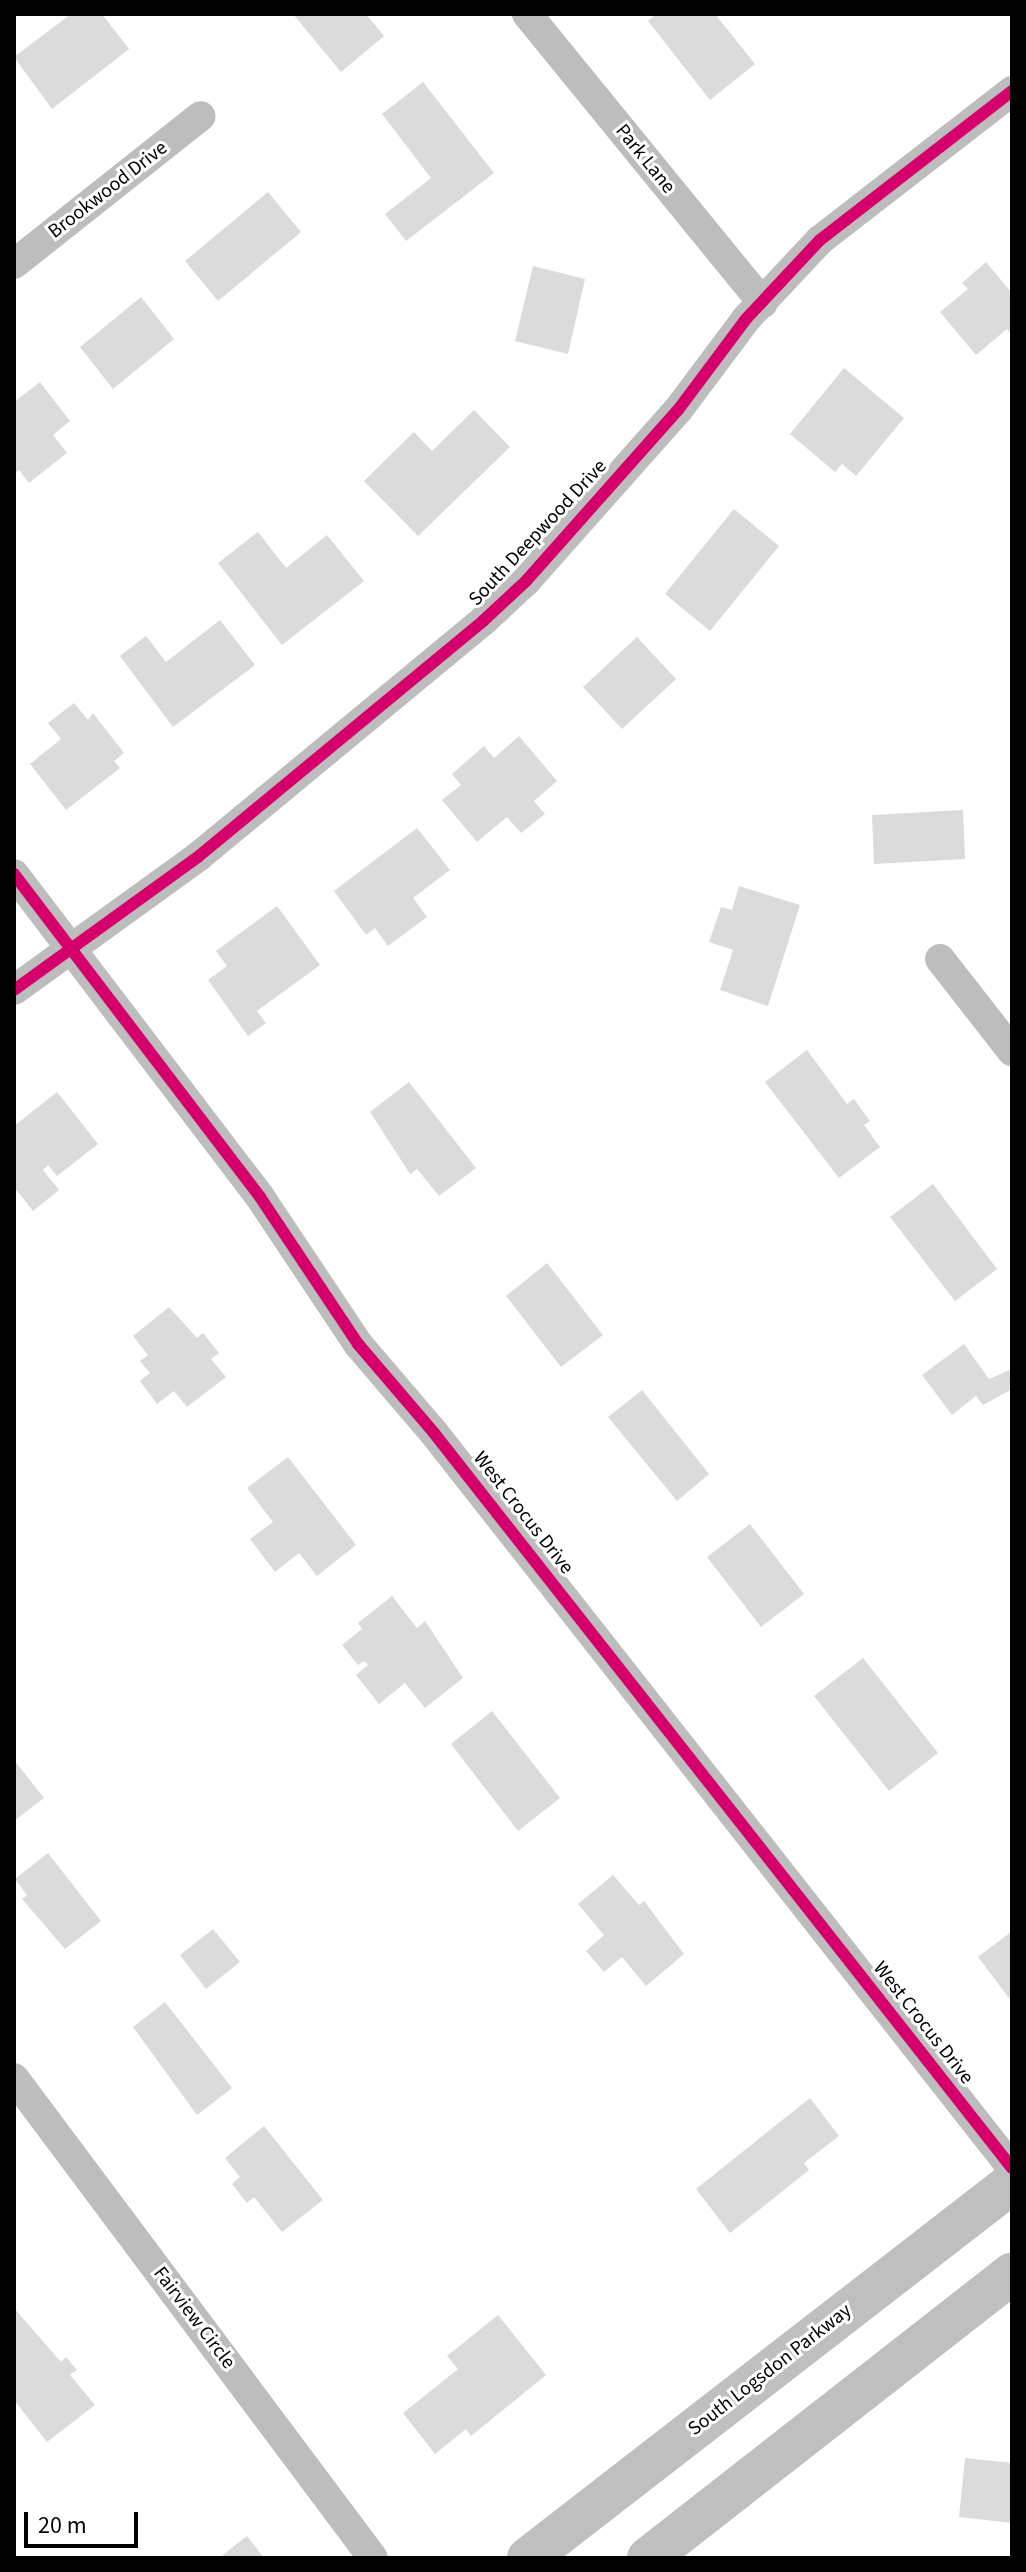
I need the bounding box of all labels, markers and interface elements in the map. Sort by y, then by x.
street label: Park Lane [610,120,680,198]
street label: Brookwood Drive [44,136,172,244]
street label: South Deepwood Drive [464,455,612,611]
street label: West Crocus Drive [468,1447,578,1579]
street label: West Crocus Drive [868,1957,978,2089]
street label: Fairview Circle [148,2262,240,2374]
street label: South Logsdon Parkway [684,2299,856,2441]
scale bar [28,2496,142,2546]
text: 20 m [38,2508,87,2543]

